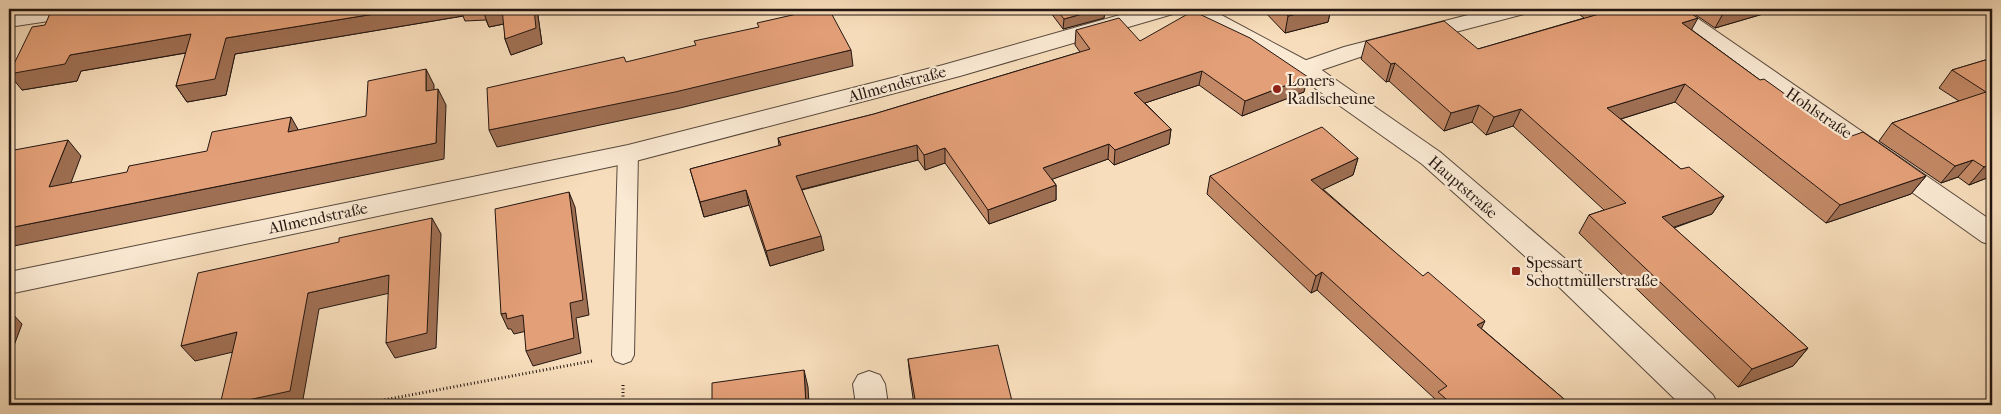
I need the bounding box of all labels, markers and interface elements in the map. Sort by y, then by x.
street label: Allmendstraße [845,62,948,106]
place label: Loners Radlscheune [1287,71,1375,108]
marker: Loners Radlscheune [1271,83,1283,95]
street label: Hohlstraße [1782,83,1856,143]
street label: Hauptstraße [1424,152,1502,222]
street label: Allmendstraße [266,198,369,238]
place label: Spessart Schottmüllerstraße [1526,253,1658,290]
marker: Spessart Schottmüllerstraße [1510,265,1522,277]

